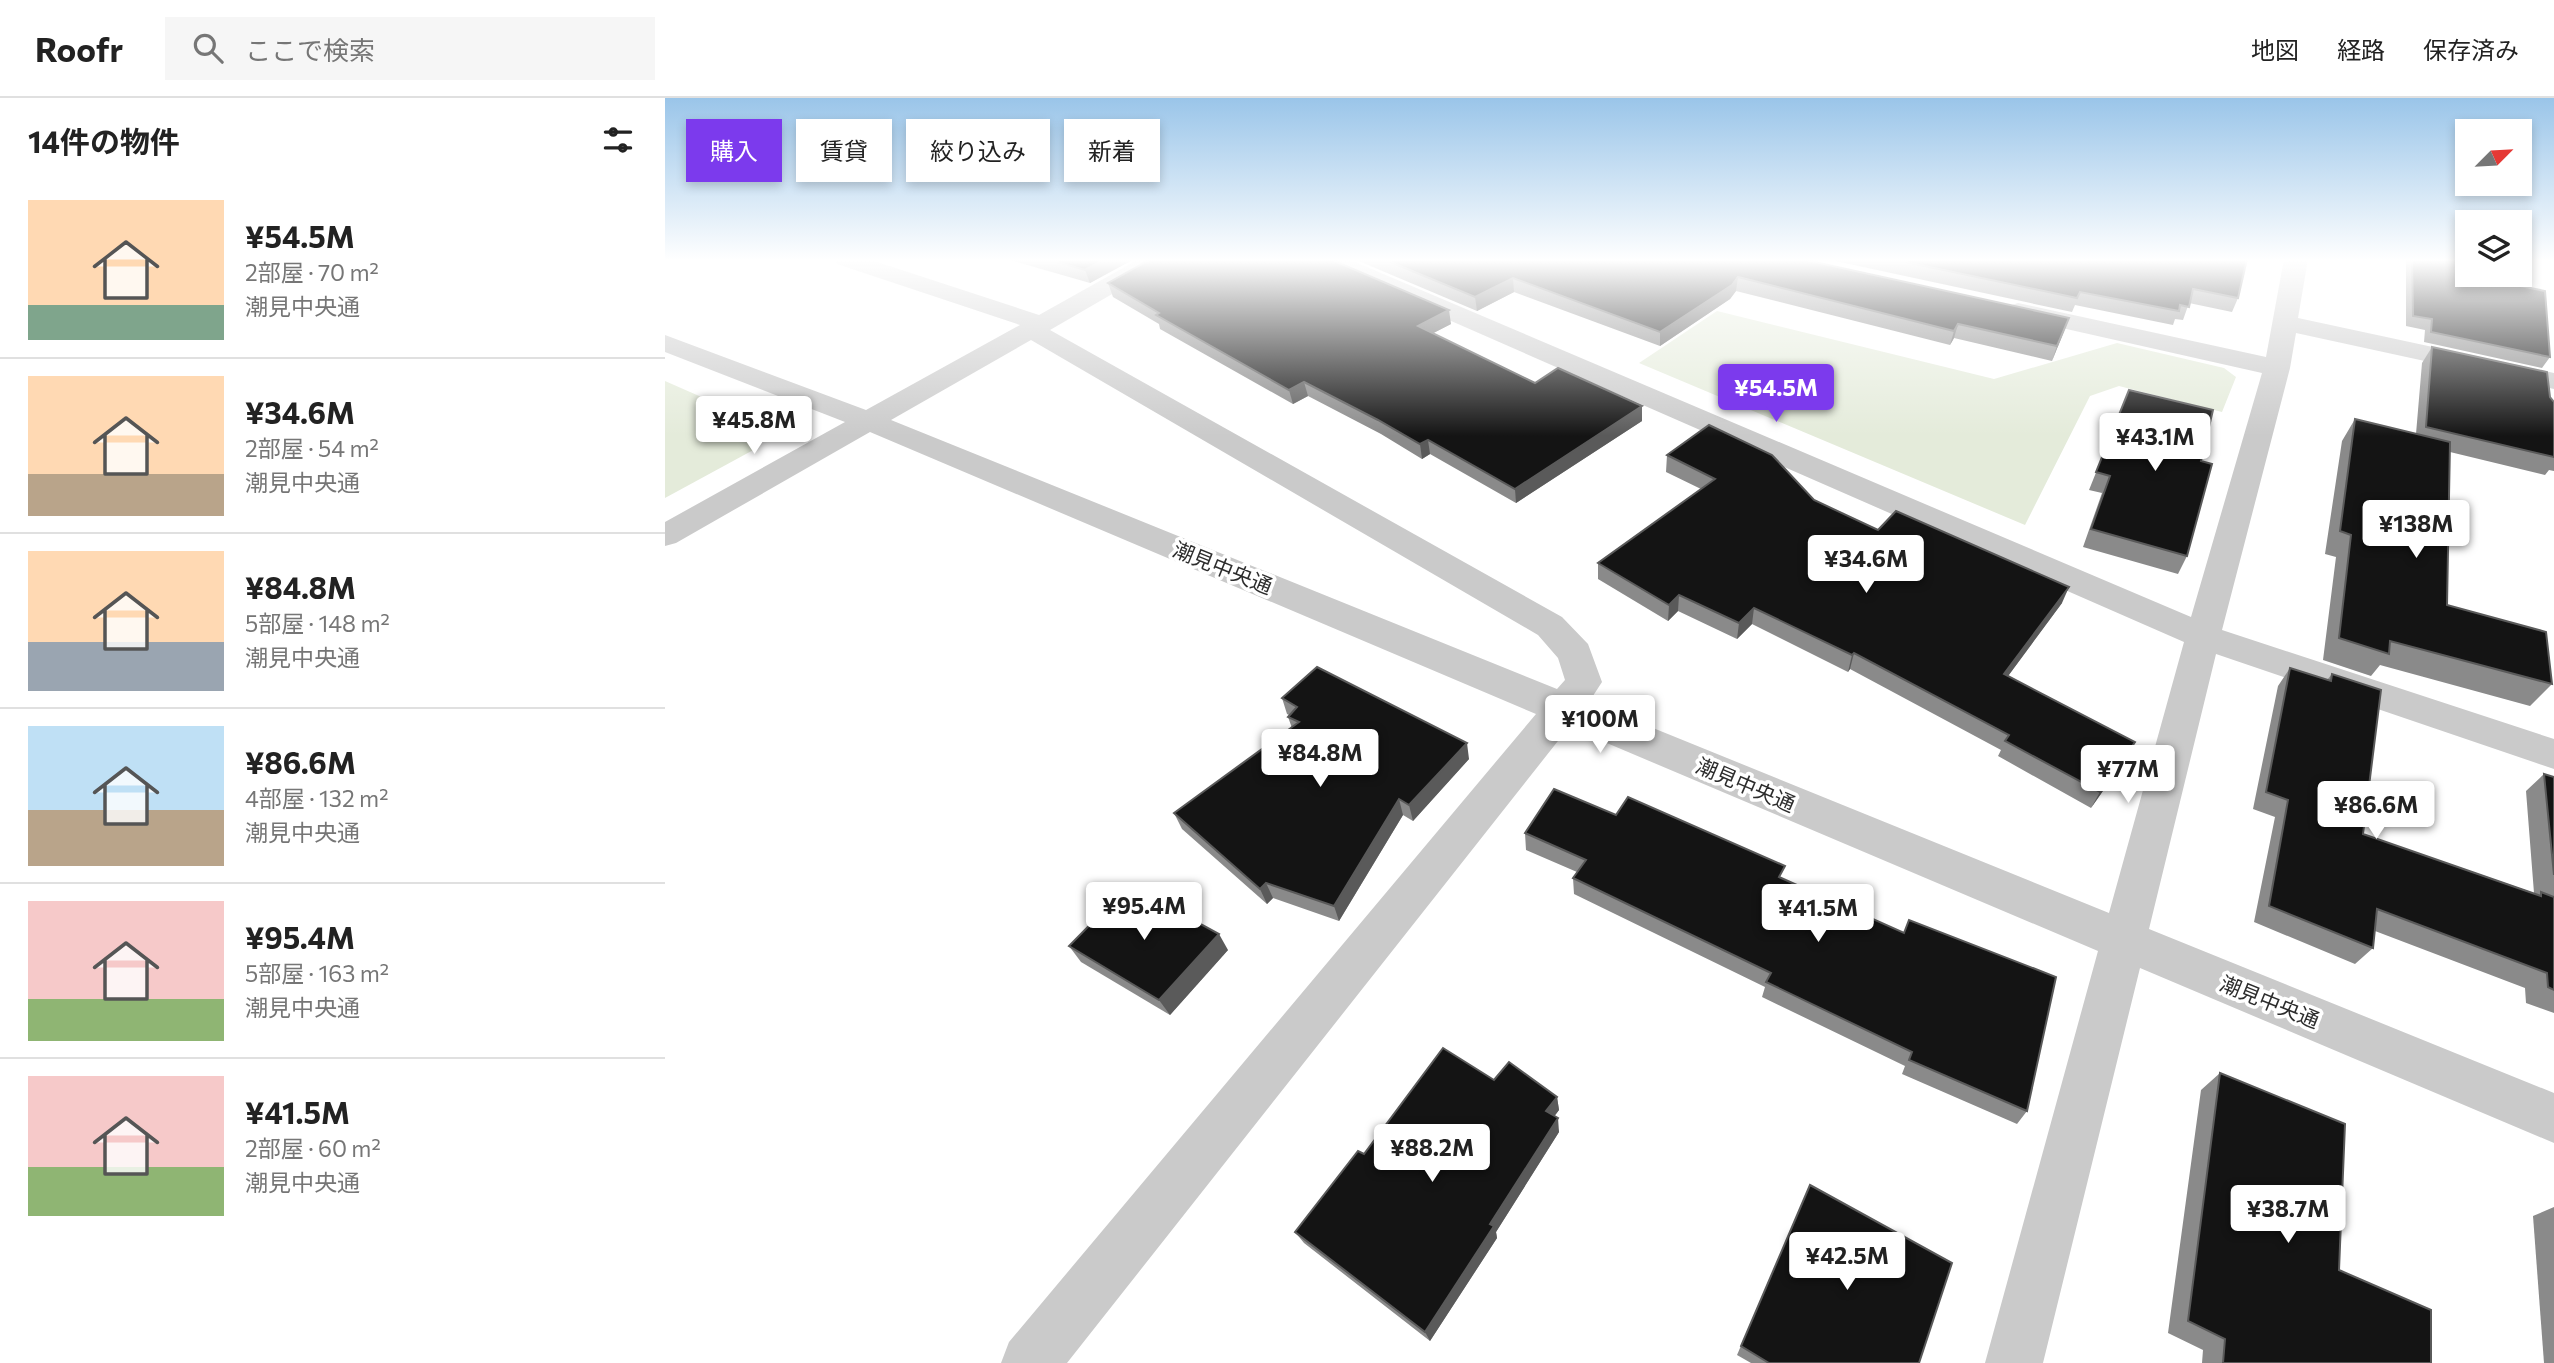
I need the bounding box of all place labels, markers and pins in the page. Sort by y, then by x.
pin: ¥54.5M [1719,364,1833,424]
pin: ¥45.8M [697,396,811,456]
pin: ¥43.1M [2098,414,2212,473]
pin: ¥138M [2367,500,2465,560]
pin: ¥34.6M [1809,536,1923,595]
pin: ¥100M [1551,696,1649,755]
pin: ¥84.8M [1263,730,1377,789]
pin: ¥77M [2087,746,2169,805]
pin: ¥86.6M [2319,782,2433,841]
pin: ¥95.4M [1087,882,1201,942]
pin: ¥41.5M [1761,884,1875,944]
pin: ¥88.2M [1375,1124,1489,1184]
pin: ¥38.7M [2231,1186,2345,1245]
pin: ¥42.5M [1790,1232,1904,1292]

